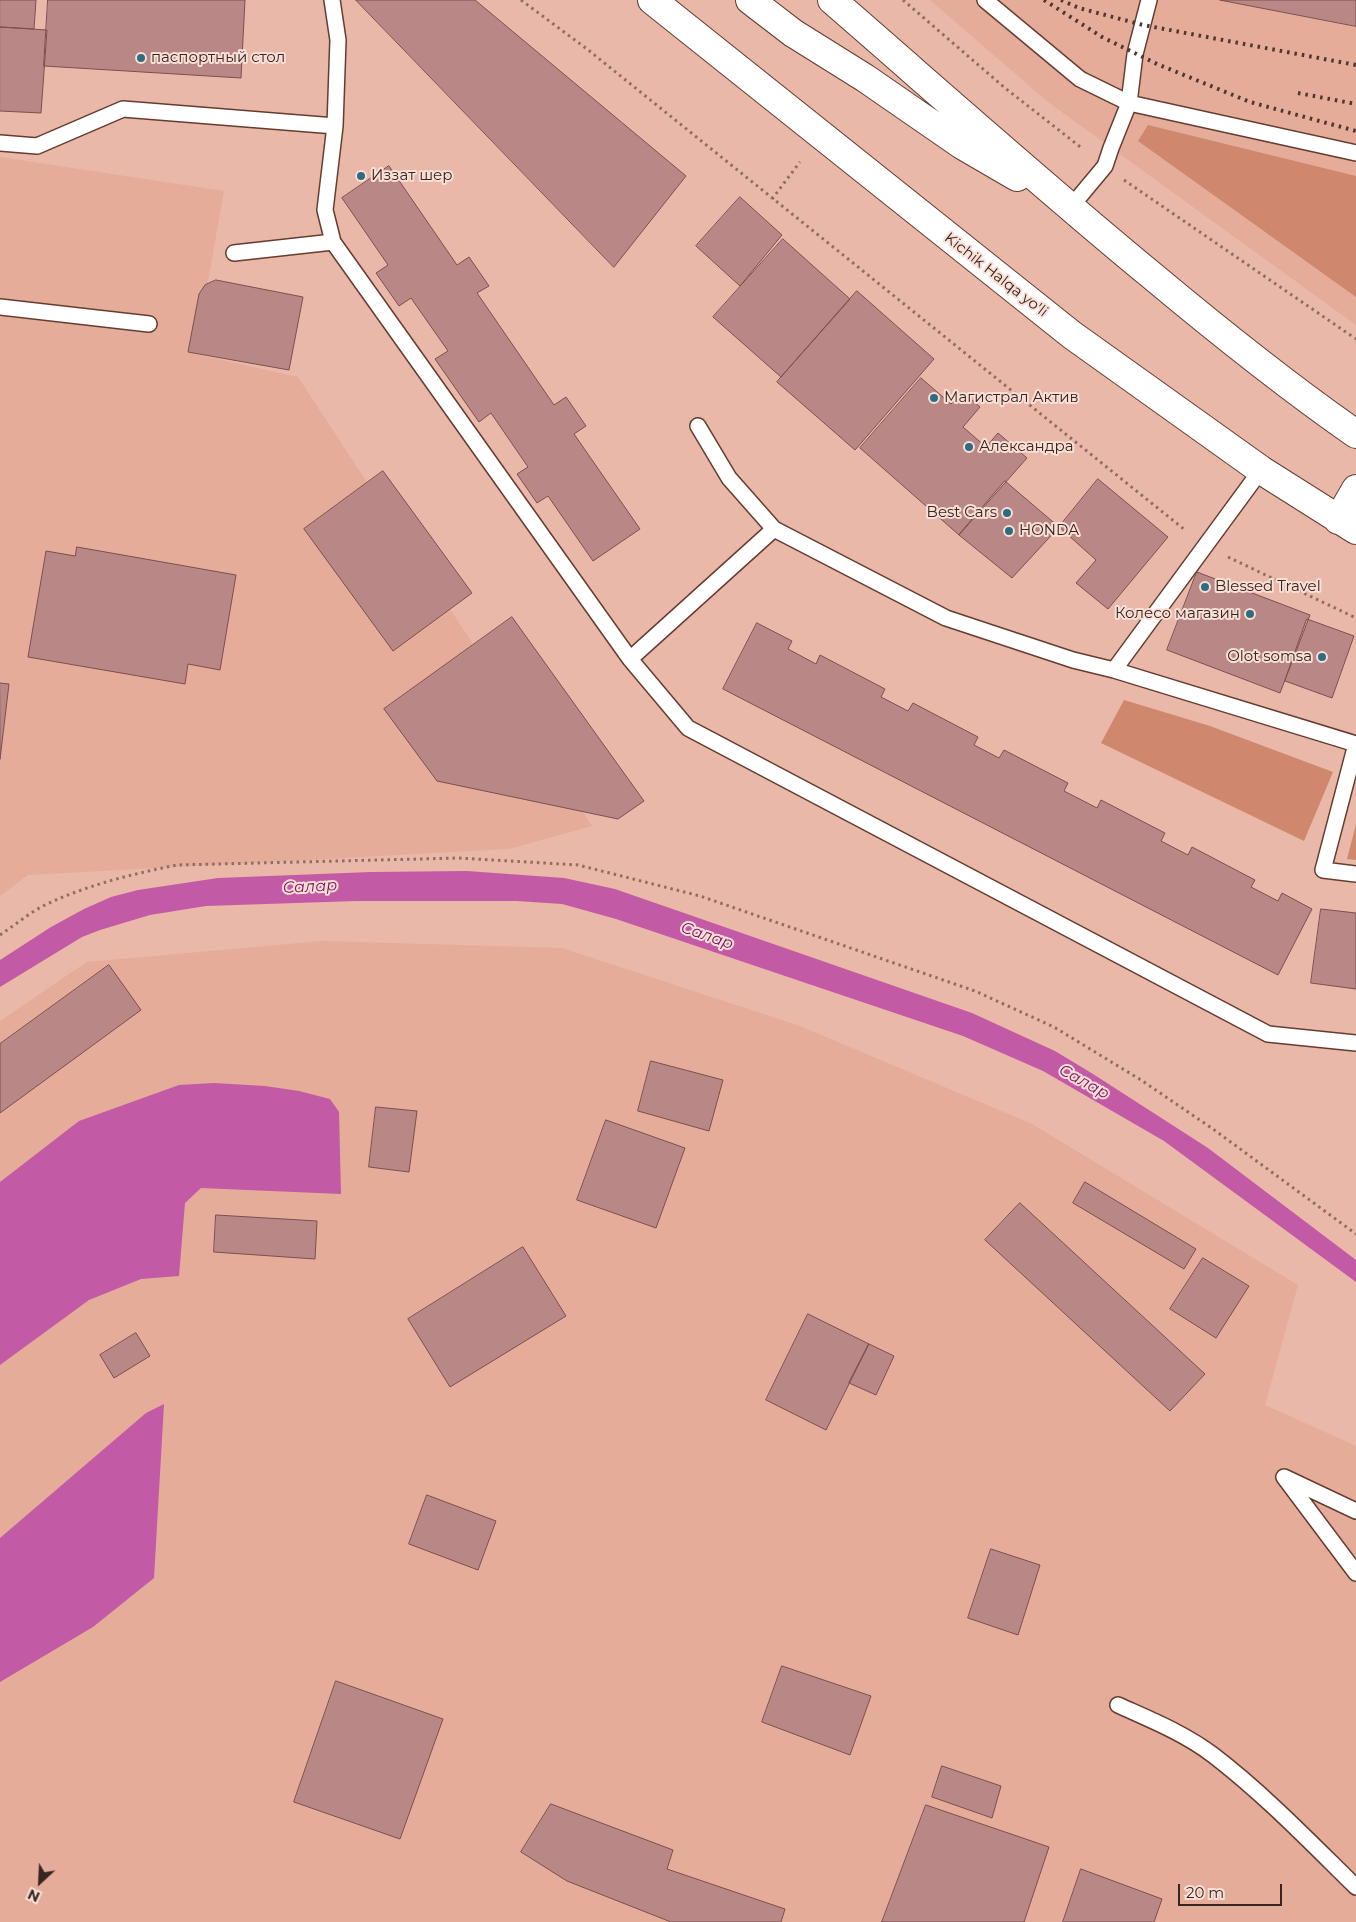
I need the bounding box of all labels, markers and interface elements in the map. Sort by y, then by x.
place label: паспортный стол [151,49,285,67]
marker: паспортный стол [135,52,147,64]
place label: Иззат шер [371,167,453,185]
marker: Иззат шер [355,170,367,182]
street label: Kichik Halqa yo'li [941,229,1051,321]
place label: Магистрал Актив [944,389,1079,407]
marker: Магистрал Актив [928,392,940,404]
place label: Александра [979,438,1073,456]
marker: Александра [963,441,975,453]
place label: Best Cars [927,504,997,522]
marker: Best Cars [1001,507,1013,519]
place label: HONDA [1019,522,1079,540]
marker: HONDA [1003,525,1015,537]
place label: Blessed Travel [1215,578,1321,596]
marker: Blessed Travel [1199,581,1211,593]
place label: Колесо магазин [1115,605,1240,623]
marker: Колесо магазин [1244,608,1256,620]
place label: Olot somsa [1227,648,1312,666]
marker: Olot somsa [1316,651,1328,663]
water label: Салар [282,876,338,898]
water label: Салар [678,918,736,954]
water label: Салар [1055,1060,1113,1104]
north arrow [15,1857,65,1907]
scale bar [1181,1874,1285,1906]
text: 20 m [1186,1883,1224,1902]
text: N [25,1885,43,1906]

